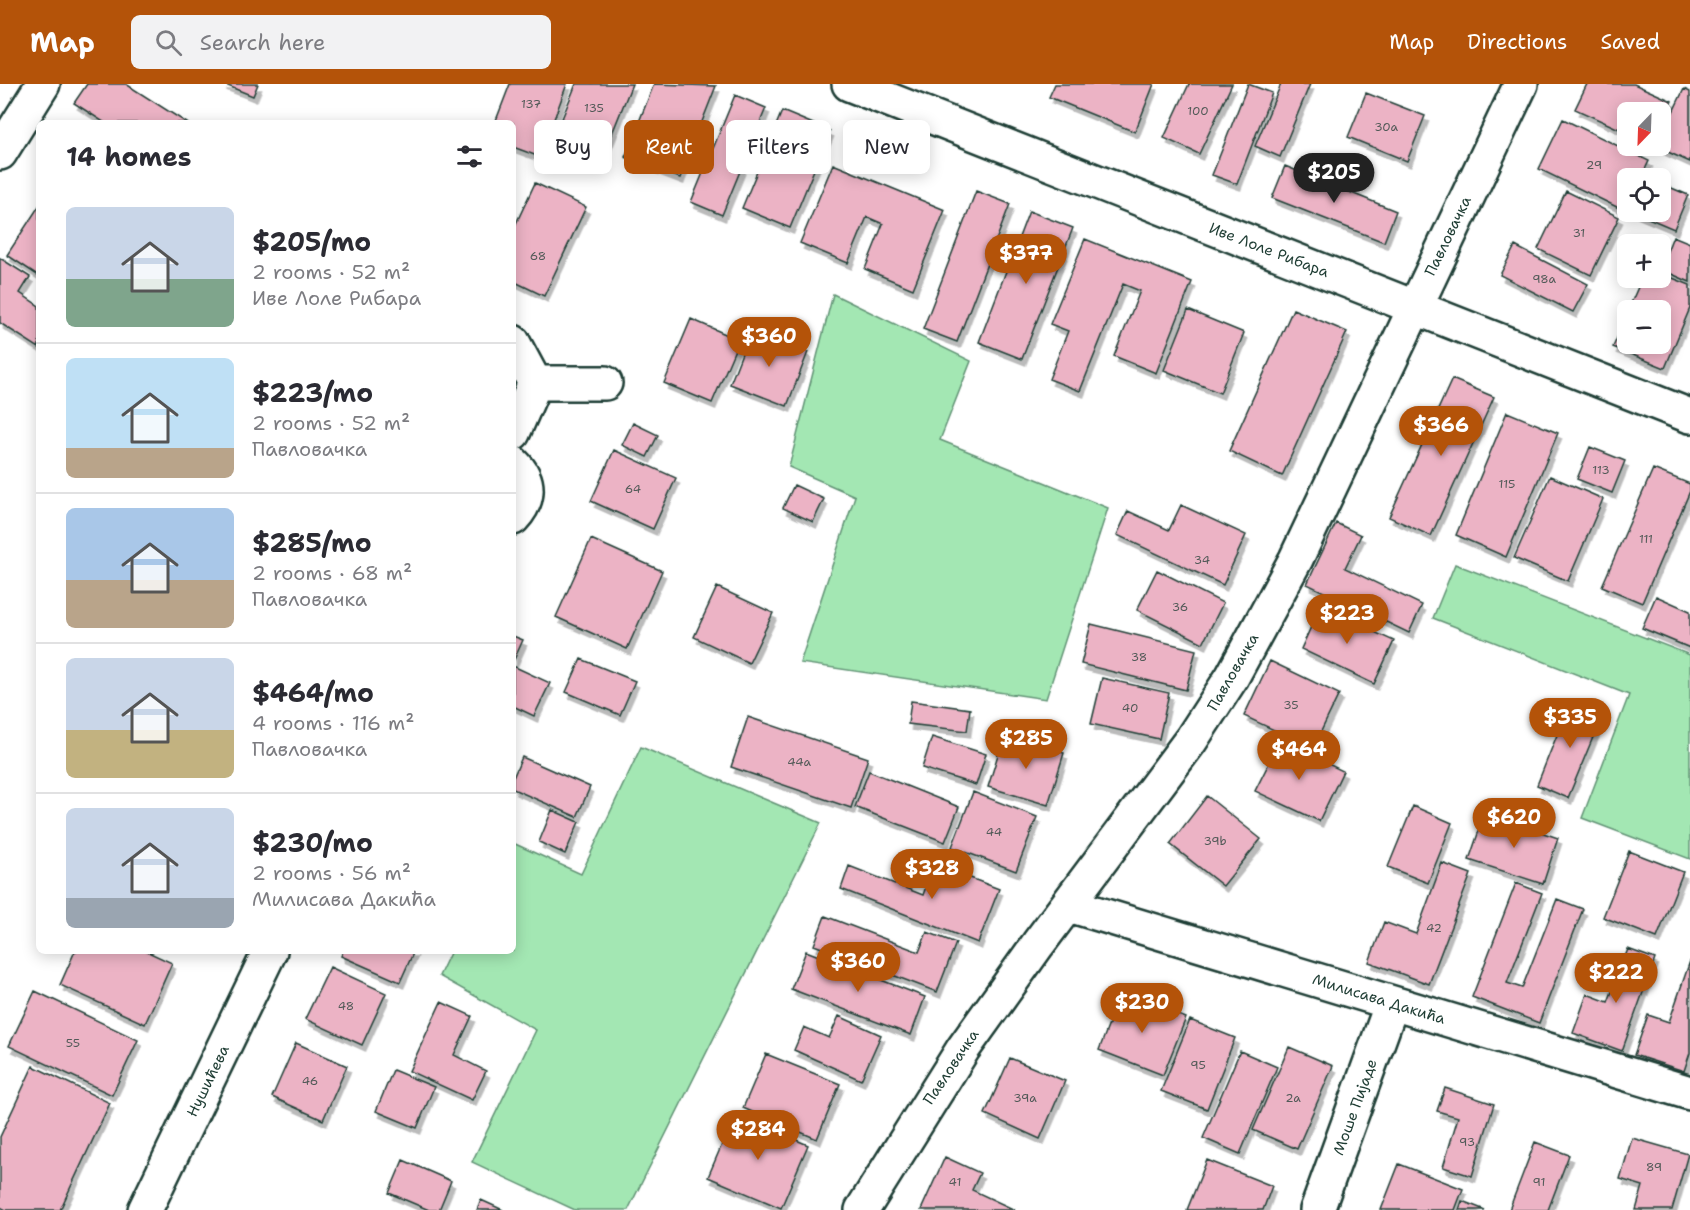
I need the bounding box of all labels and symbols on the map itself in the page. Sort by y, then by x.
house number: 137 [521,96,541,112]
house number: 135 [584,100,604,116]
north arrow [1617,102,1671,156]
house number: 100 [1187,103,1209,119]
house number: 30a [1374,119,1398,135]
pin: $205 [1298,153,1370,204]
house number: 29 [1586,157,1602,173]
street label: Павловачка [1420,192,1476,279]
street label: Иве Лоле Рибара [1206,218,1332,282]
house number: 31 [1573,225,1585,241]
pin: $377 [990,234,1062,285]
house number: 68 [530,248,546,264]
house number: 98a [1532,271,1556,287]
pin: $360 [733,317,805,368]
pin: $366 [1405,406,1477,457]
house number: 113 [1592,462,1610,478]
house number: 115 [1499,476,1515,492]
house number: 64 [625,481,641,497]
house number: 111 [1639,531,1653,547]
house number: 34 [1194,552,1210,568]
pin: $223 [1311,594,1383,645]
house number: 36 [1172,599,1188,615]
street label: Павловачка [1203,629,1264,714]
house number: 38 [1131,649,1147,665]
house number: 35 [1283,697,1299,713]
pin: $335 [1534,698,1606,749]
house number: 40 [1122,700,1138,716]
pin: $285 [990,719,1062,770]
pin: $464 [1263,730,1335,781]
house number: 44a [787,754,811,770]
pin: $620 [1478,798,1550,849]
house number: 44 [986,824,1002,840]
house number: 39b [1203,833,1227,849]
pin: $328 [896,849,968,900]
house number: 42 [1426,920,1442,936]
pin: $360 [822,942,894,993]
pin: $222 [1580,953,1652,1004]
street label: Милисава Дакића [1310,969,1449,1029]
pin: $230 [1106,983,1178,1034]
house number: 48 [338,998,354,1014]
street label: Павловачка [919,1025,984,1108]
house number: 55 [66,1035,80,1051]
street label: Нушићева [182,1041,234,1120]
street label: Моше Пијаде [1328,1056,1382,1158]
house number: 95 [1190,1057,1206,1073]
house number: 46 [302,1073,318,1089]
house number: 39a [1013,1090,1037,1106]
house number: 2a [1285,1090,1301,1106]
pin: $284 [722,1110,794,1161]
house number: 93 [1459,1134,1475,1150]
house number: 89 [1646,1159,1662,1175]
house number: 41 [949,1174,961,1190]
house number: 91 [1532,1174,1546,1190]

